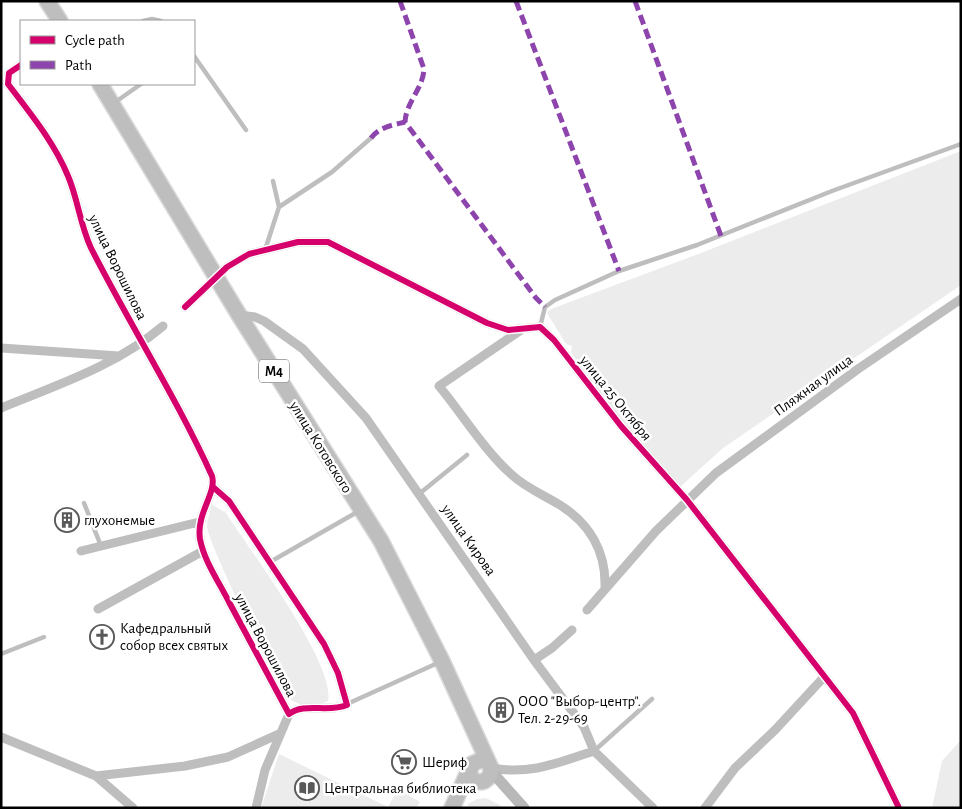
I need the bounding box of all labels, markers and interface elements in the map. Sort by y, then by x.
legend [20,20,195,85]
text: Cycle path [65,33,125,48]
text: Path [65,58,92,73]
street label: улица Ворошилова [85,211,150,322]
street label: улица 25 Октября [576,352,654,444]
street label: Пляжная улица [771,352,856,419]
road number: M4 [259,360,289,382]
street label: улица Котовского [286,398,355,496]
street label: улица Кирова [438,501,499,579]
building icon: глухонемые [54,507,80,533]
place label: глухонемые [84,513,155,528]
street label: улица Ворошилова [232,590,299,700]
place label: Кафедральный собор всех святых [120,621,228,653]
church icon: Кафедральный собор всех святых [89,624,115,650]
place label: ООО "Выбор-центр". Тел. 2-29-69 [518,694,641,726]
building icon: ООО "Выбор-центр". Тел. 2-29-69 [488,697,514,723]
supermarket icon: Шериф [391,749,417,775]
place label: Шериф [422,755,467,770]
library icon: Центральная библиотека [294,775,320,801]
place label: Центральная библиотека [324,781,476,796]

